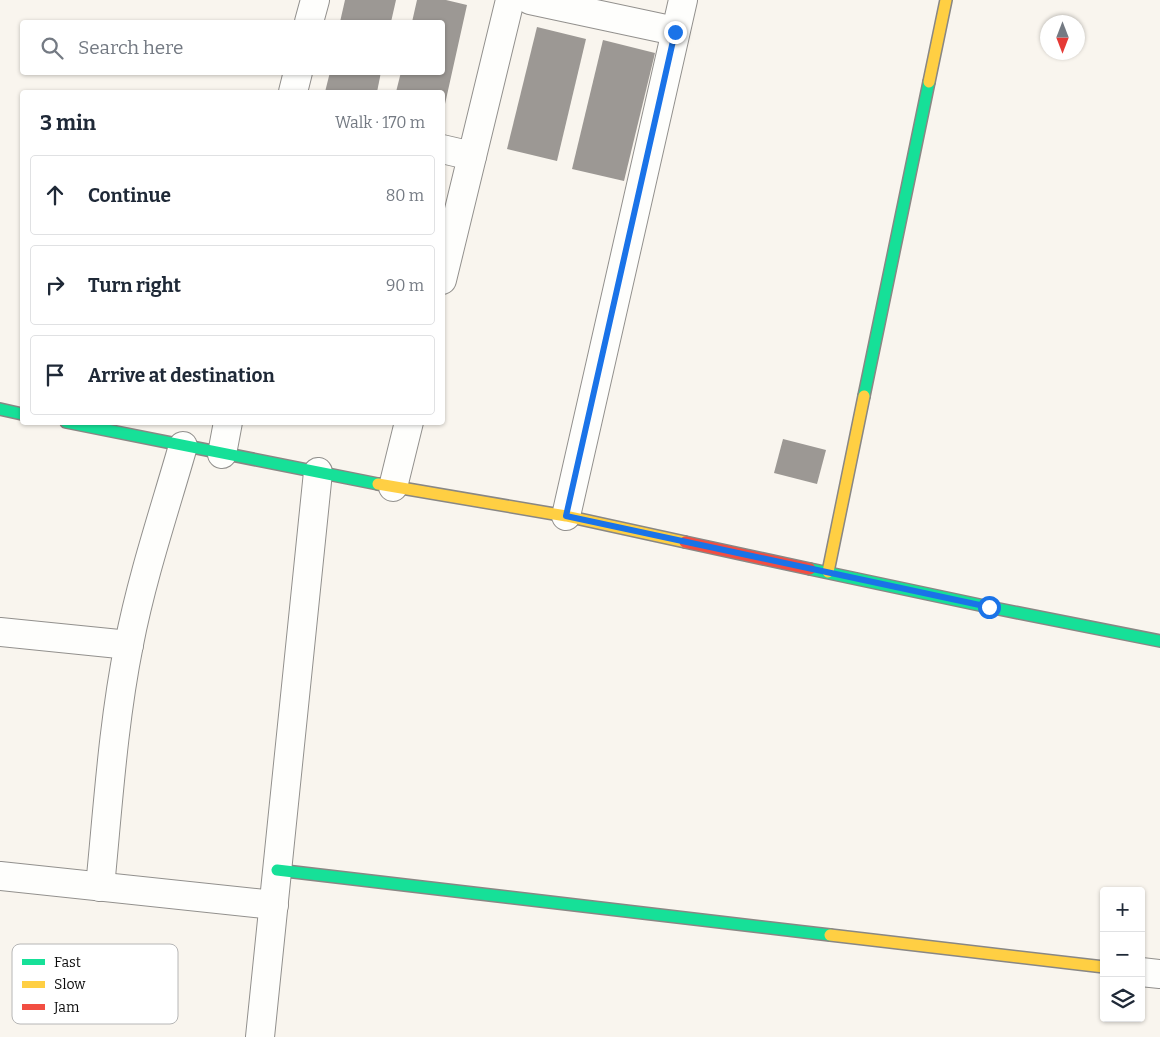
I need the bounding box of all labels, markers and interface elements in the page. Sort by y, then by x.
north arrow [1040,15,1085,60]
search box [20,20,445,75]
route end [664,21,687,44]
icon: search [38,34,66,62]
text: Search here [78,36,183,59]
text: 3 min [40,110,96,136]
text: Walk · 170 m [335,113,425,132]
icon: ahead [41,181,69,209]
text: Continue [88,184,171,207]
text: 80 m [386,186,424,205]
icon: right [41,271,69,299]
text: Turn right [88,274,181,297]
text: 90 m [386,276,424,295]
icon: arrive [41,361,69,389]
text: Arrive at destination [88,364,275,387]
route start [978,596,1001,619]
map controls [1100,887,1145,1022]
button: + [1100,887,1145,932]
button: − [1100,932,1145,977]
legend [12,944,178,1024]
text: Fast [54,954,81,971]
text: Slow [54,976,86,993]
button: layers [1100,977,1145,1022]
text: Jam [53,999,80,1016]

